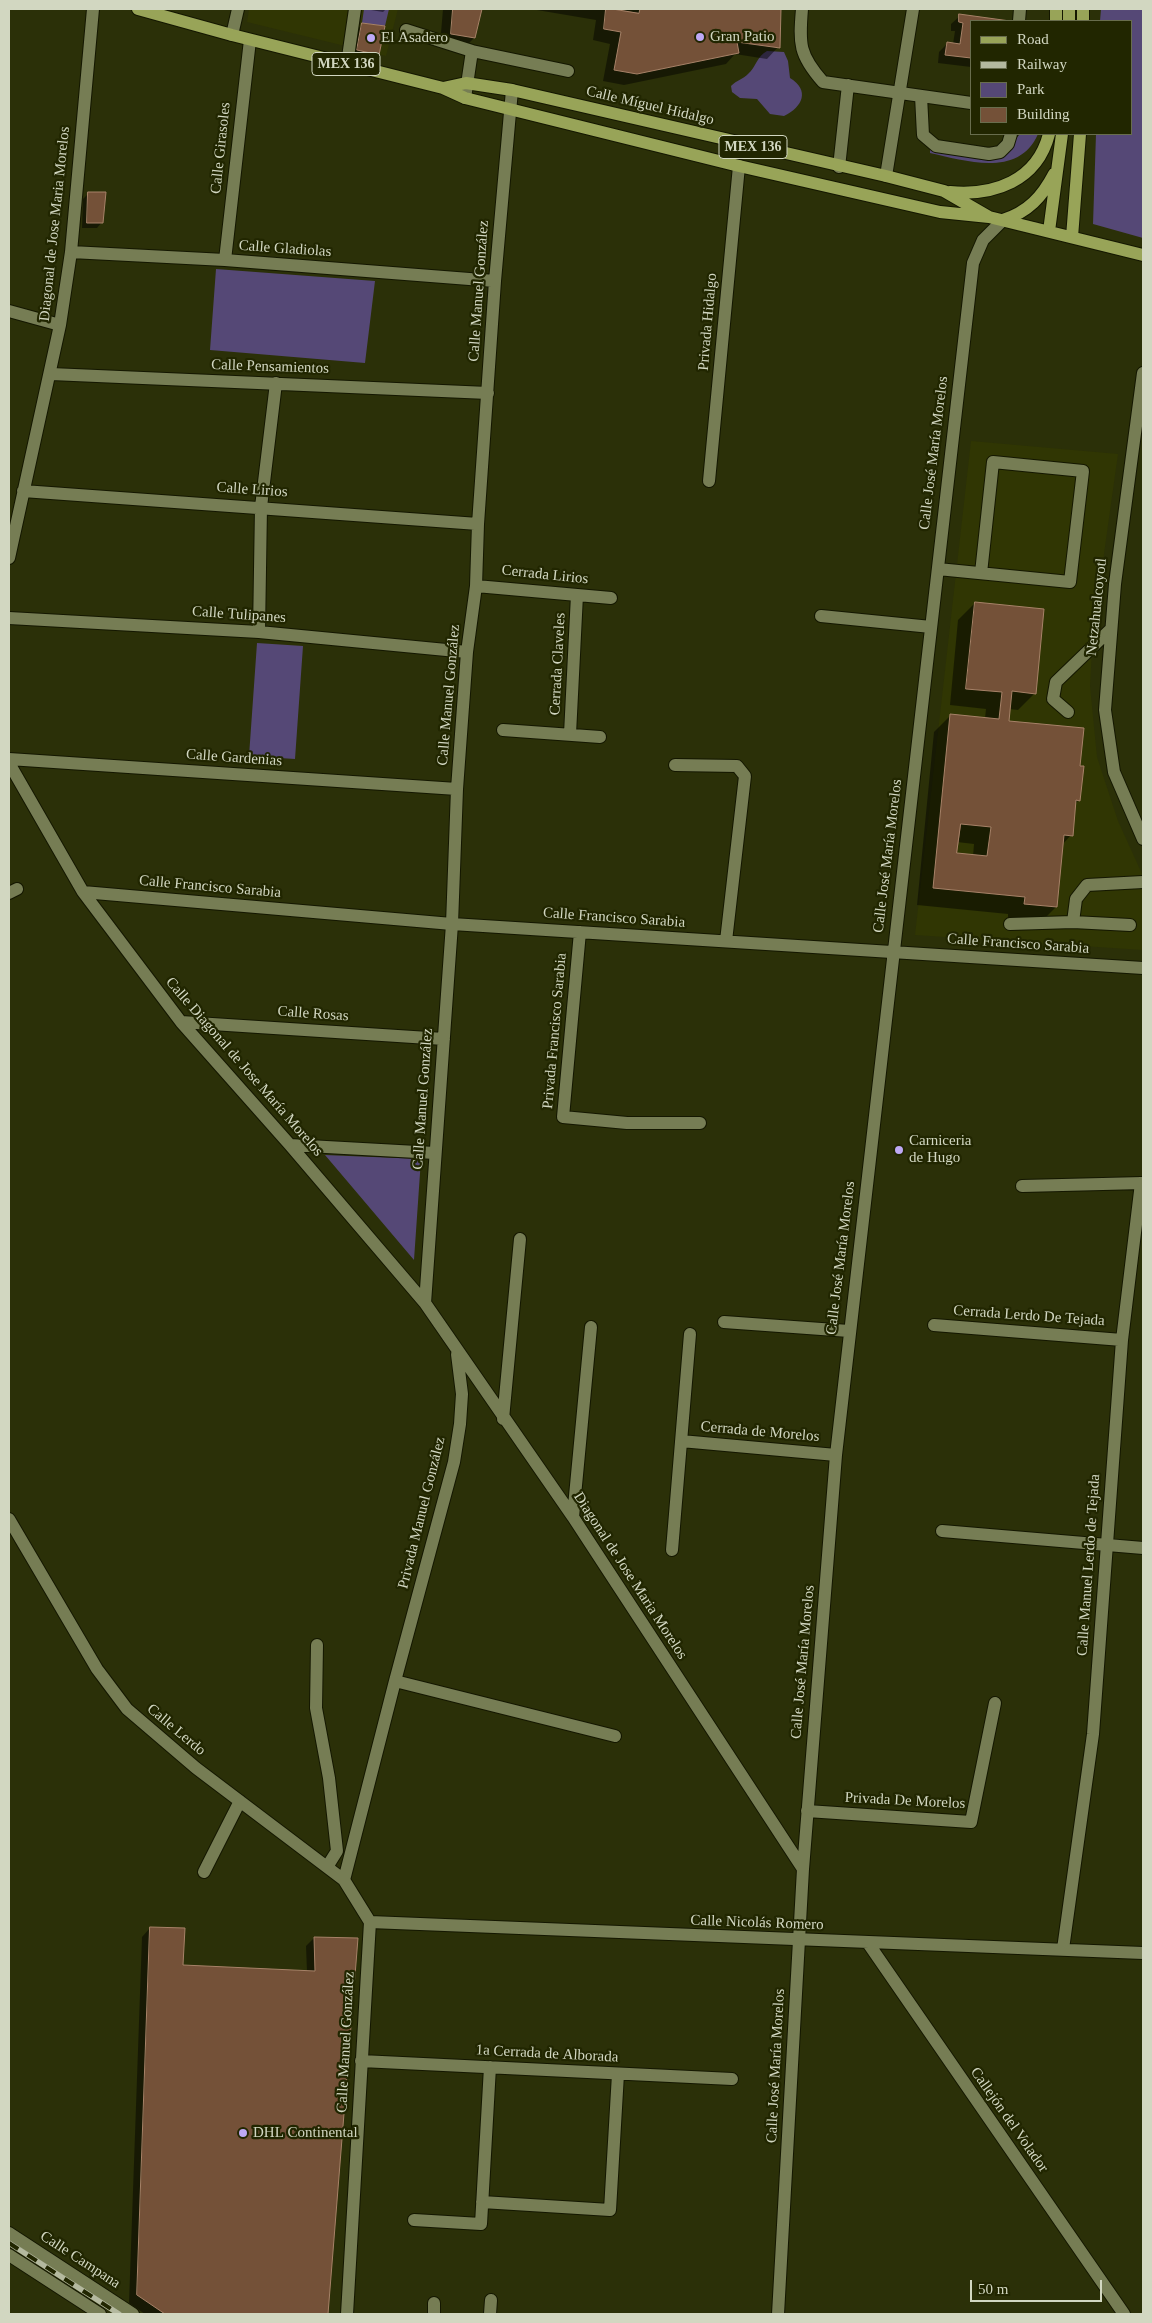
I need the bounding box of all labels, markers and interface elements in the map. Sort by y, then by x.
legend [970,20,1132,135]
place label: Gran Patio [710,28,775,46]
place label: El Asadero [381,29,448,47]
marker: Gran Patio [694,31,706,43]
text: Road [1017,31,1049,47]
marker: El Asadero [365,32,377,44]
road number: MEX 136 [312,52,380,76]
text: Railway [1017,56,1067,72]
text: Park [1017,81,1045,97]
street label: Calle Míguel Hidalgo [584,83,716,129]
street label: Calle Girasoles [207,101,235,195]
text: Building [1017,106,1070,122]
street label: Diagonal de Jose Maria Morelos [36,126,74,322]
road number: MEX 136 [719,136,787,158]
street label: Calle Manuel González [465,220,493,362]
street label: Calle Gladiolas [238,237,332,261]
street label: Privada Hidalgo [695,272,721,372]
street label: Calle Pensamientos [211,356,329,378]
street label: Calle José María Morelos [916,375,952,531]
street label: Calle Lirios [216,479,288,501]
street label: Netzahualcoyotl [1083,557,1111,657]
street label: Cerrada Lirios [501,561,589,589]
street label: Calle Tulipanes [191,603,287,627]
street label: Cerrada Claveles [546,612,570,716]
street label: Calle Manuel González [434,624,464,766]
street label: Calle Gardenias [185,746,283,770]
street label: Calle José María Morelos [870,778,906,934]
street label: Calle Francisco Sarabia [138,872,282,902]
street label: Calle Francisco Sarabia [542,904,686,932]
street label: Calle Francisco Sarabia [946,930,1090,958]
street label: Privada Francisco Sarabia [539,952,571,1110]
street label: Calle Diagonal de Jose María Morelos [161,974,327,1160]
street label: Calle Rosas [277,1003,349,1025]
street label: Calle Manuel González [409,1028,437,1170]
place label: Carniceria de Hugo [909,1132,971,1167]
marker: Carniceria de Hugo [893,1144,905,1156]
street label: Calle José María Morelos [823,1180,859,1336]
street label: Cerrada Lerdo De Tejada [953,1302,1105,1330]
street label: Cerrada de Morelos [700,1418,820,1446]
street label: Privada Manuel González [394,1435,450,1591]
street label: Calle Manuel Lerdo de Tejada [1074,1473,1104,1657]
street label: Diagonal de Jose Maria Morelos [569,1489,691,1663]
street label: Calle José María Morelos [787,1584,819,1740]
street label: Calle Lerdo [143,1700,209,1760]
street label: Privada De Morelos [844,1789,966,1813]
street label: Calle Nicolás Romero [690,1912,824,1934]
street label: Calle Manuel González [333,1971,359,2113]
street label: Calle José María Morelos [763,1988,789,2144]
street label: 1a Cerrada de Alborada [475,2041,619,2067]
street label: Callejón del Volador [966,2064,1052,2176]
place label: DHL Continental [253,2124,358,2142]
marker: DHL Continental [237,2127,249,2139]
street label: Calle Campana [36,2227,124,2293]
scale bar [972,2270,1104,2302]
text: 50 m [978,2281,1008,2297]

